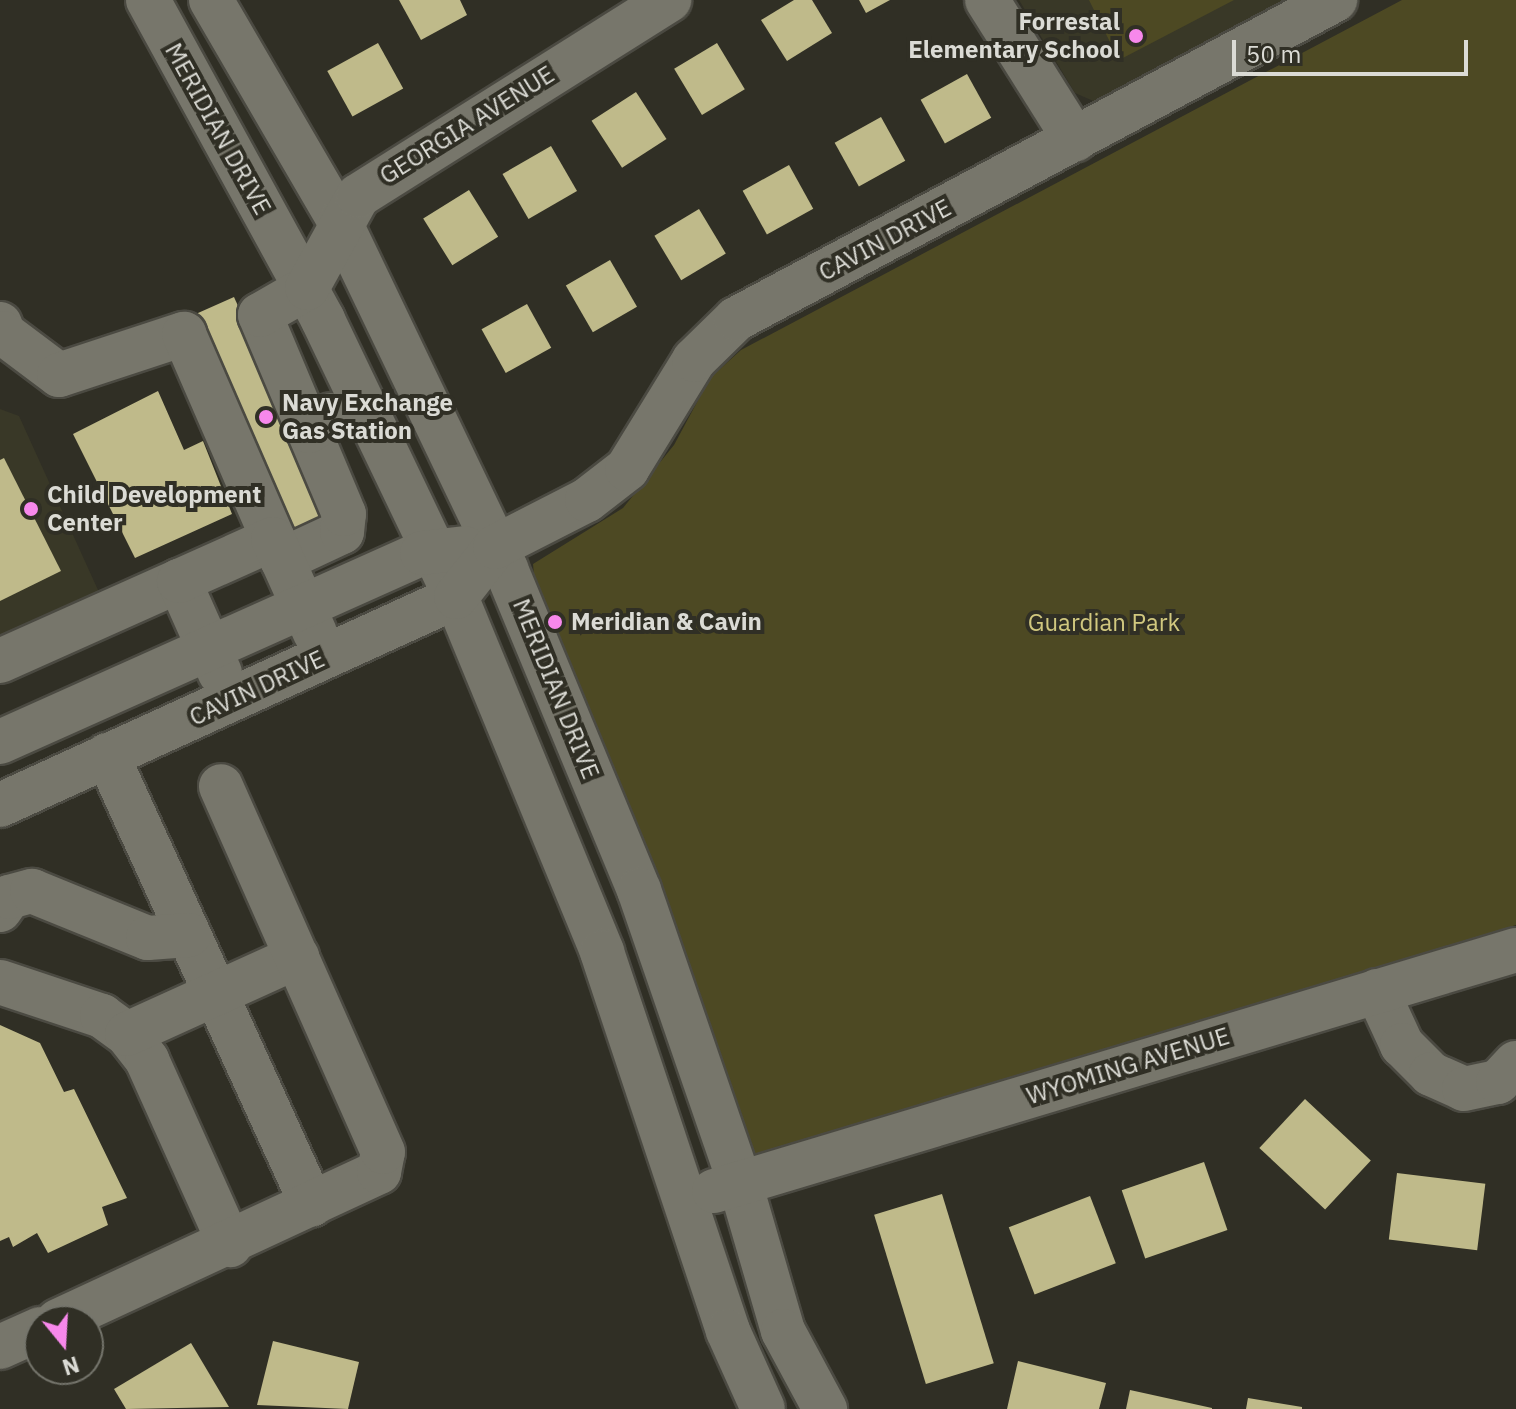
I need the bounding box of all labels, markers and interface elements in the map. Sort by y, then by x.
place label: Forrestal Elementary School [908,8,1120,64]
scale bar [1236,24,1472,74]
marker: Forrestal Elementary School [1127,27,1145,45]
street label: MERIDIAN DRIVE [159,38,277,220]
text: 50 m [1246,38,1301,70]
street label: GEORGIA AVENUE [374,60,560,190]
street label: CAVIN DRIVE [814,193,956,287]
place label: Navy Exchange Gas Station [282,389,453,445]
marker: Navy Exchange Gas Station [257,408,275,426]
place label: Child Development Center [47,481,261,537]
marker: Child Development Center [22,500,40,518]
street label: MERIDIAN DRIVE [507,595,605,783]
place label: Meridian & Cavin [571,608,762,636]
park label: Guardian Park [1028,609,1180,637]
marker: Meridian & Cavin [546,613,564,631]
street label: CAVIN DRIVE [185,644,329,732]
street label: WYOMING AVENUE [1023,1021,1233,1111]
north arrow [24,1305,104,1385]
text: N [59,1350,83,1383]

